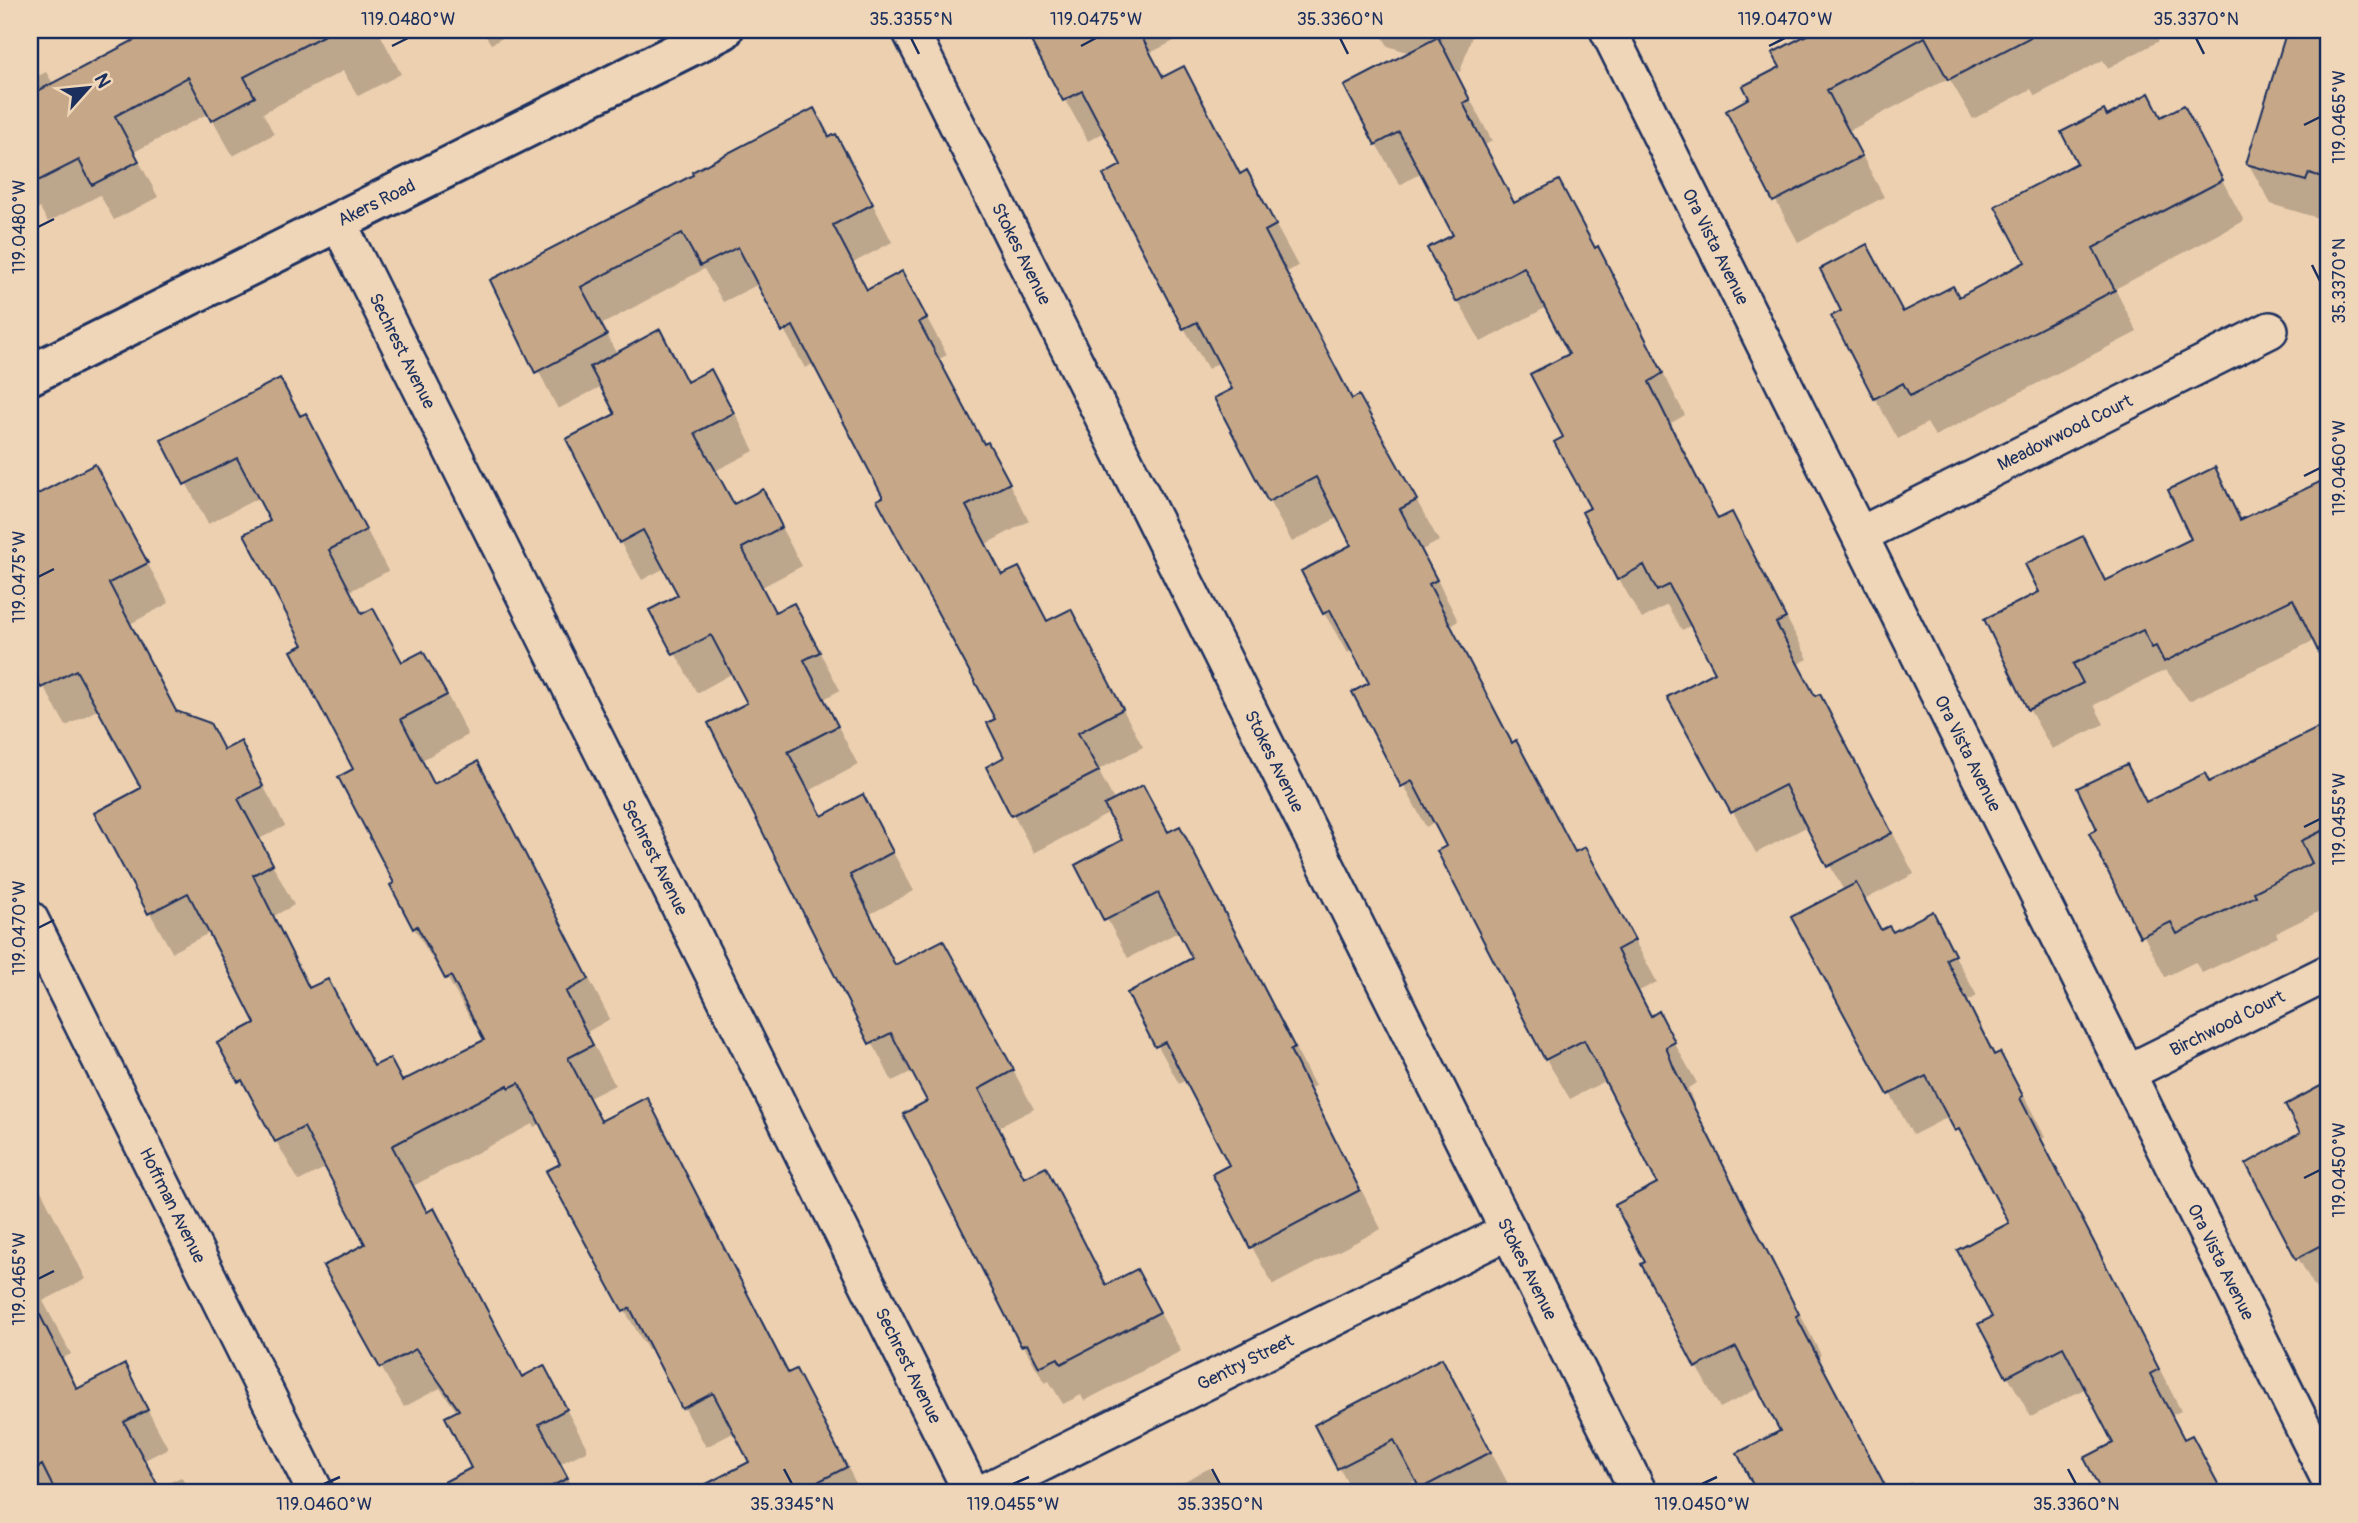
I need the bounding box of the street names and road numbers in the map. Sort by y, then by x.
street label: Akers Road [334,174,419,231]
street label: Ora Vista Avenue [1677,185,1754,309]
street label: Stokes Avenue [986,199,1057,309]
street label: Sechrest Avenue [364,289,441,413]
street label: Meadowwood Court [1993,389,2137,476]
street label: Ora Vista Avenue [1929,691,2007,816]
street label: Stokes Avenue [1239,706,1310,816]
street label: Sechrest Avenue [616,796,694,919]
street label: Birchwood Court [2166,985,2289,1061]
street label: Hoffman Avenue [134,1144,211,1267]
street label: Ora Vista Avenue [2182,1200,2260,1324]
street label: Stokes Avenue [1492,1214,1562,1324]
street label: Sechrest Avenue [870,1304,947,1427]
street label: Gentry Street [1193,1328,1298,1396]

